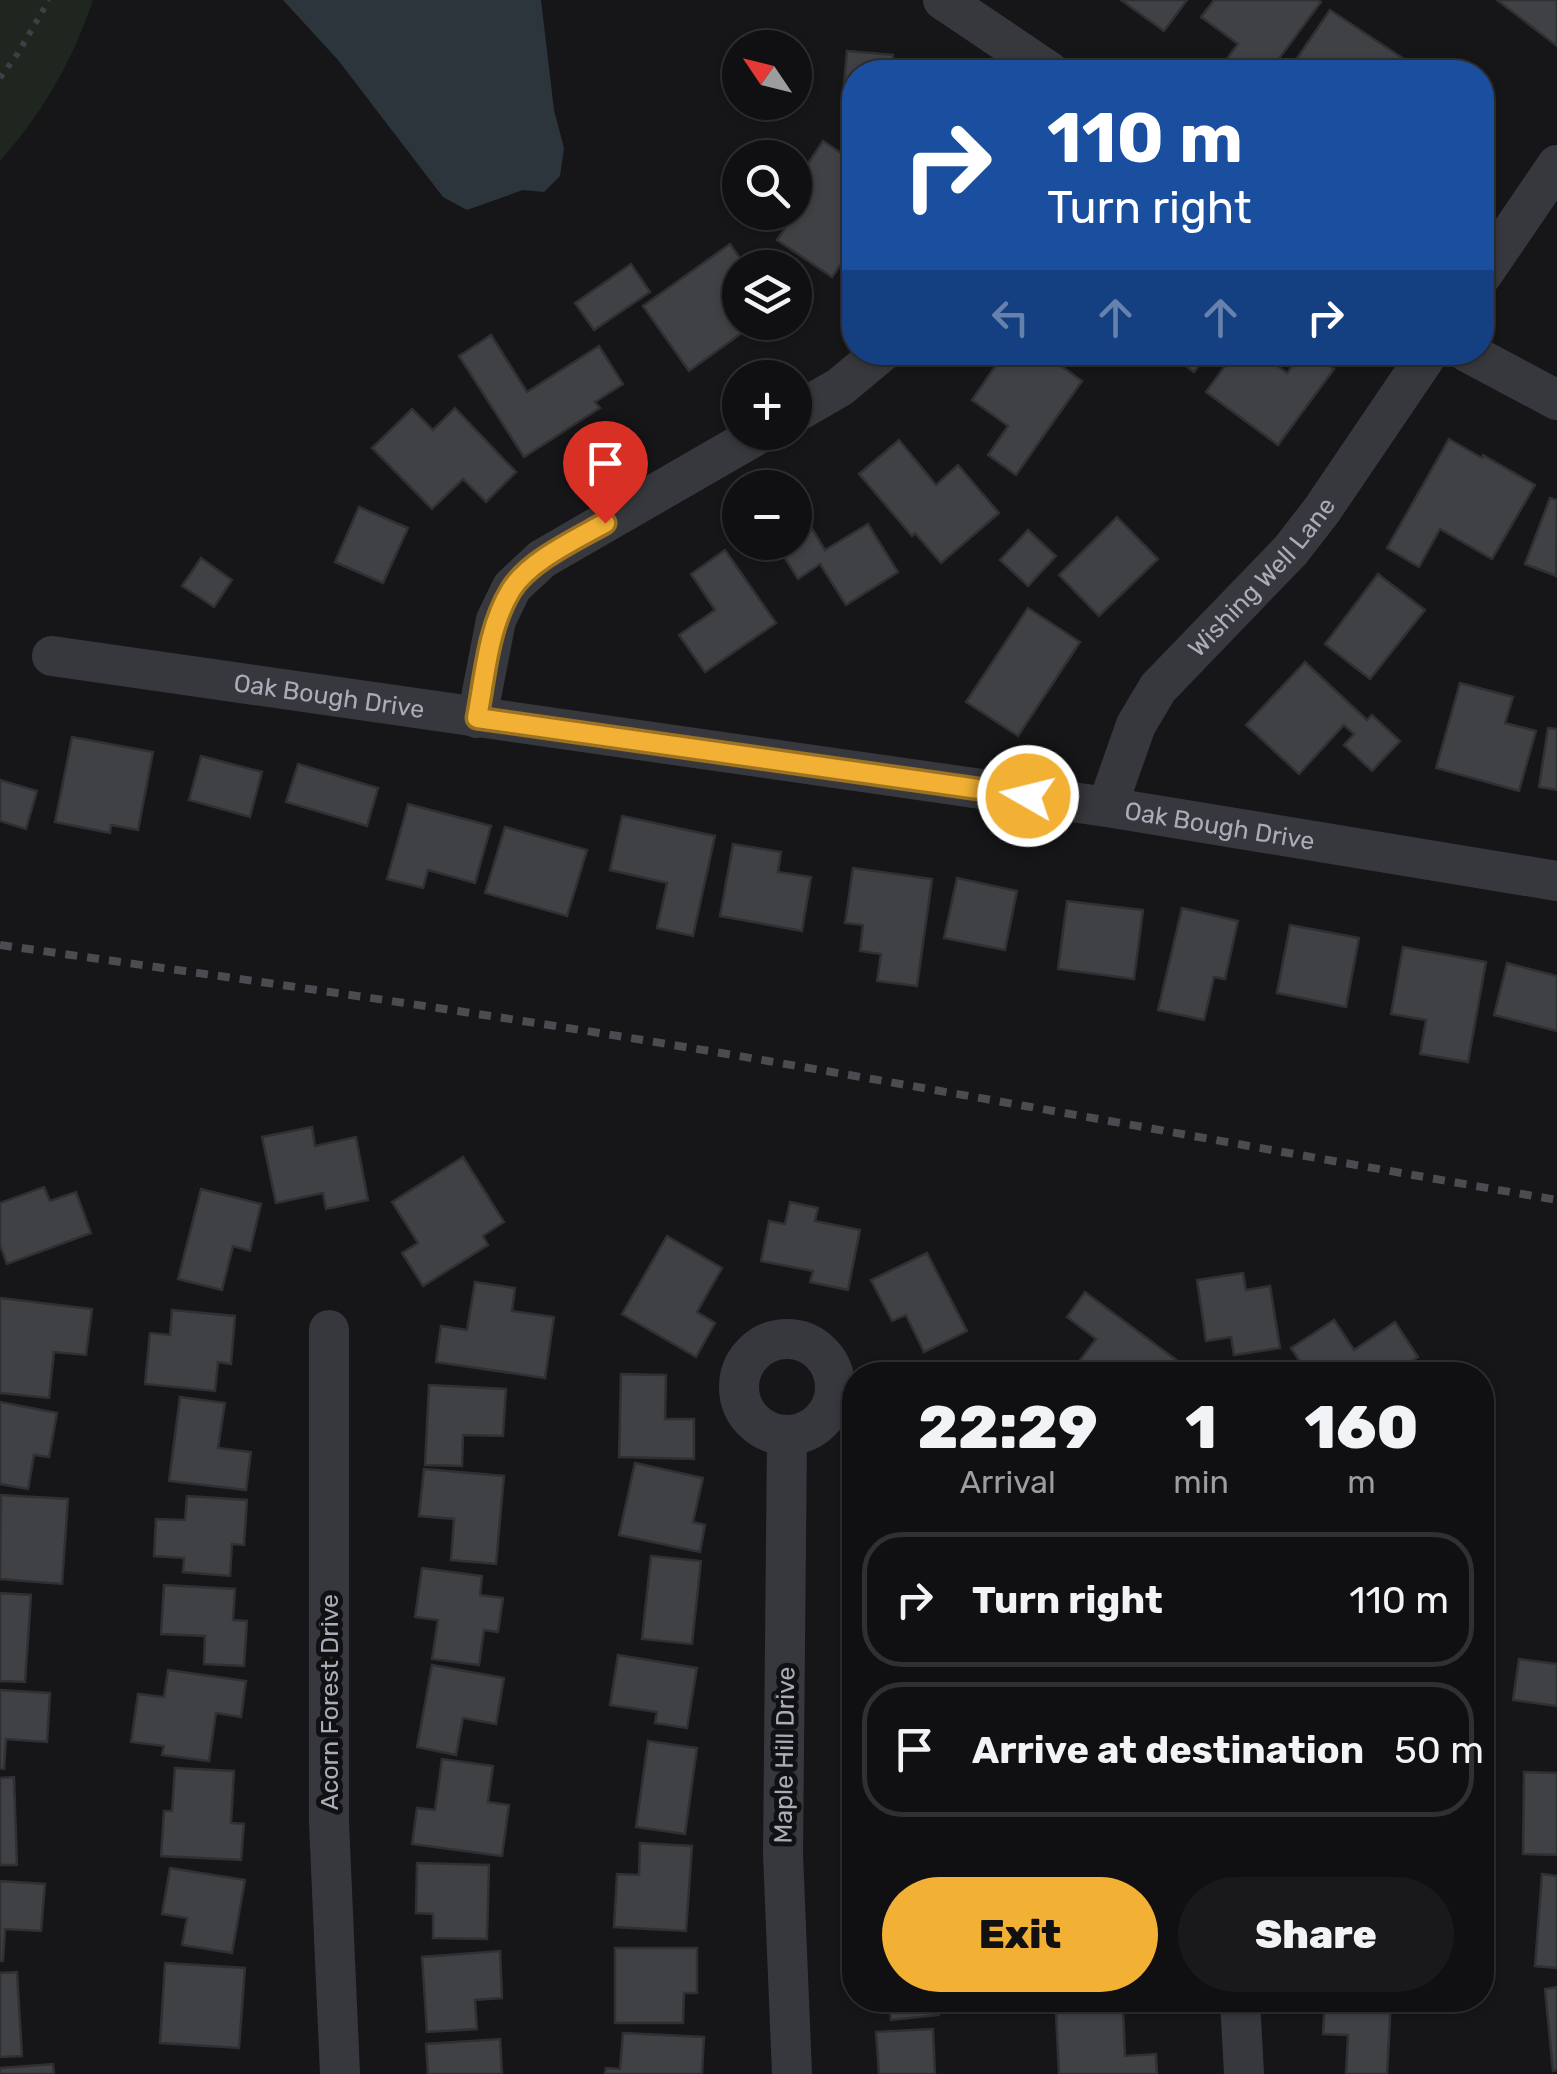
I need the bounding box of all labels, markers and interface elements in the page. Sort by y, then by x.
north arrow [722,30,812,120]
map controls [722,30,812,560]
text: 110 m [1047,97,1243,180]
icon: right [882,100,1012,230]
button: search [722,140,812,230]
text: Turn right [1047,181,1251,234]
button: layers [722,250,812,340]
icon: left [983,290,1038,345]
icon: ahead [1088,290,1143,345]
icon: ahead [1193,290,1248,345]
icon: right [1298,290,1353,345]
button: + [722,360,812,450]
pin [563,421,648,524]
icon: arrive [578,436,633,491]
button: − [722,470,812,560]
street label: Wishing Well Lane [1182,492,1341,663]
street label: Oak Bough Drive [232,668,426,724]
position arrow [976,744,1080,848]
street label: Oak Bough Drive [1122,796,1317,856]
text: 22:29 [918,1392,1098,1463]
text: 1 [1185,1392,1217,1463]
text: 160 [1305,1392,1418,1463]
text: Arrival [960,1463,1056,1501]
text: min [1173,1463,1229,1501]
text: m [1347,1463,1376,1501]
icon: right [887,1572,942,1627]
text: Turn right [972,1577,1163,1623]
text: 110 m [1349,1577,1449,1623]
street label: Acorn Forest Drive [315,1594,344,1810]
street label: Maple Hill Drive [768,1666,801,1844]
icon: arrive [887,1722,942,1777]
text: Arrive at destination [972,1727,1364,1773]
text: 50 m [1394,1727,1484,1773]
button: Exit [882,1877,1158,1992]
button: Share [1178,1877,1454,1992]

